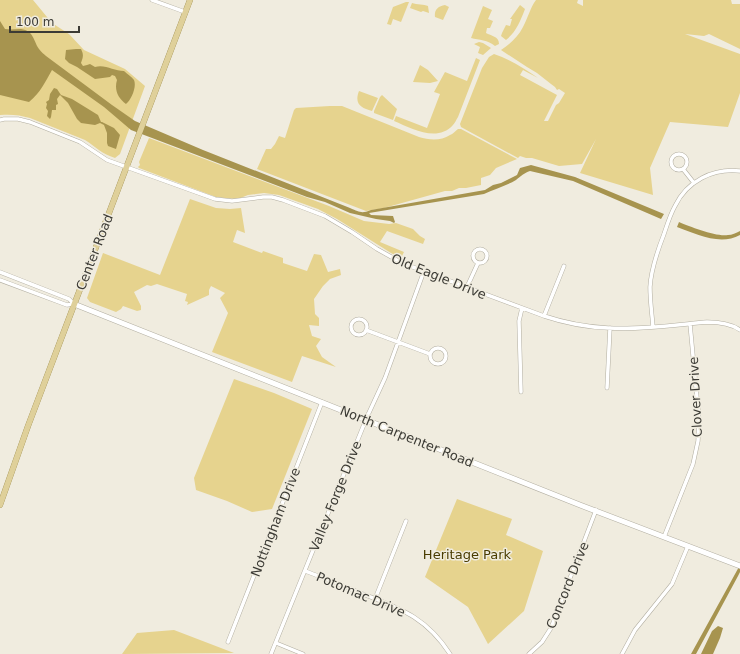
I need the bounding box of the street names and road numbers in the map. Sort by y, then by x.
street label: Center Road [73,212,116,292]
street label: Old Eagle Drive [389,251,488,302]
street label: Clover Drive [686,356,705,438]
street label: North Carpenter Road [338,403,476,470]
street label: Valley Forge Drive [306,439,365,554]
street label: Nottingham Drive [248,466,303,579]
street label: Concord Drive [543,539,592,631]
street label: Potomac Drive [314,569,407,620]

